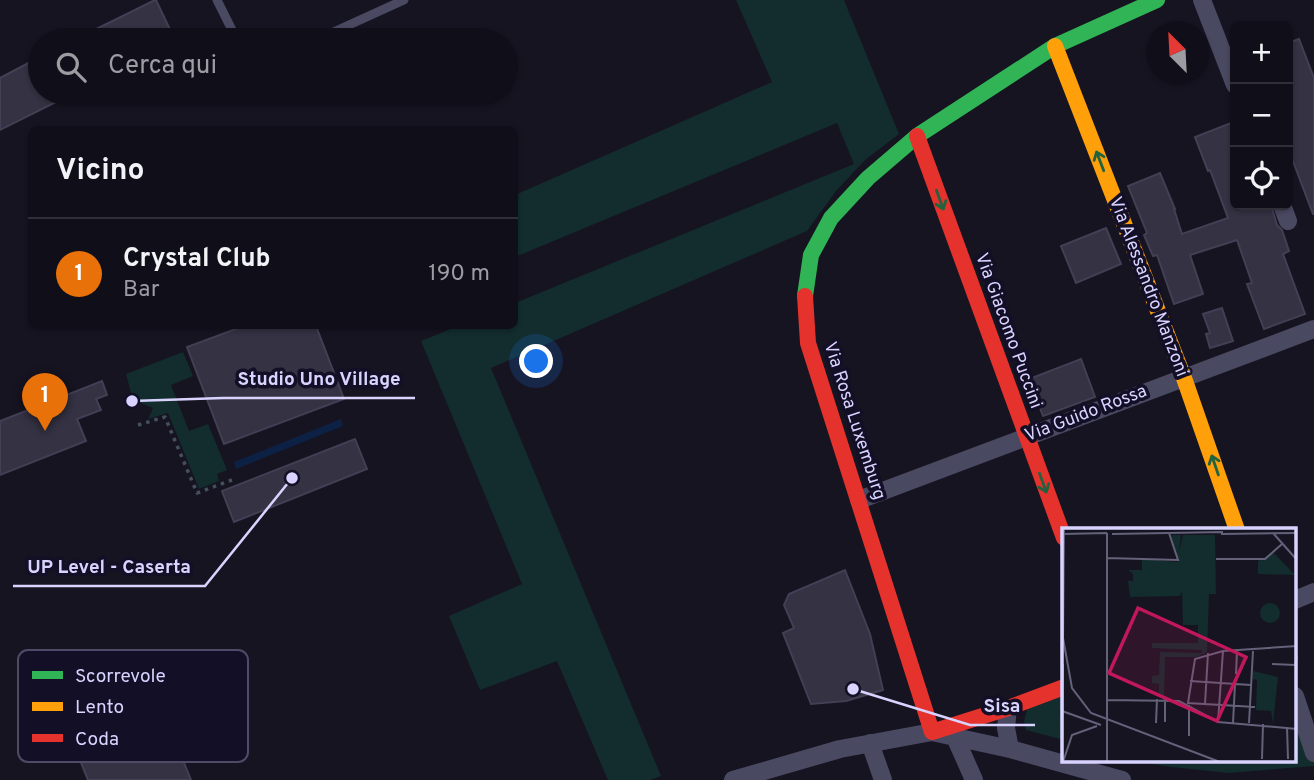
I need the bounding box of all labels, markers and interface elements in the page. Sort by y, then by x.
north arrow [1146,21,1209,84]
map controls [1230,21,1293,210]
button: + [1230,21,1293,84]
search box [28,28,518,105]
icon: search [52,48,90,86]
text: Cerca qui [108,50,217,83]
button: − [1230,84,1293,147]
button: locate [1230,147,1293,210]
one-way arrow [1092,150,1105,172]
text: Vicino [56,153,145,190]
one-way arrow [935,188,947,210]
street label: Via Alessandro Manzoni [1103,194,1193,380]
text: Crystal Club [123,243,271,276]
street label: Via Giacomo Puccini [969,250,1047,412]
text: 1 [74,260,84,289]
text: 190 m [428,260,490,289]
text: Bar [123,276,160,305]
street label: Via Rosa Luxemburg [818,339,890,503]
your location [519,344,553,378]
callout: Studio Uno Village [223,358,415,398]
text: Studio Uno Village [237,368,401,392]
pin: 1 [22,373,68,431]
street label: Via Guido Rossa [1022,380,1150,448]
one-way arrow [1208,455,1220,477]
one-way arrow [1038,471,1050,493]
inset map [1062,528,1296,762]
callout: UP Level - Caserta [13,546,205,586]
text: UP Level - Caserta [27,556,191,580]
legend [18,650,248,762]
text: Scorrevole [75,665,166,689]
callout: Sisa [970,685,1035,725]
text: Sisa [984,695,1020,719]
text: Lento [75,696,124,720]
text: Coda [75,728,119,752]

